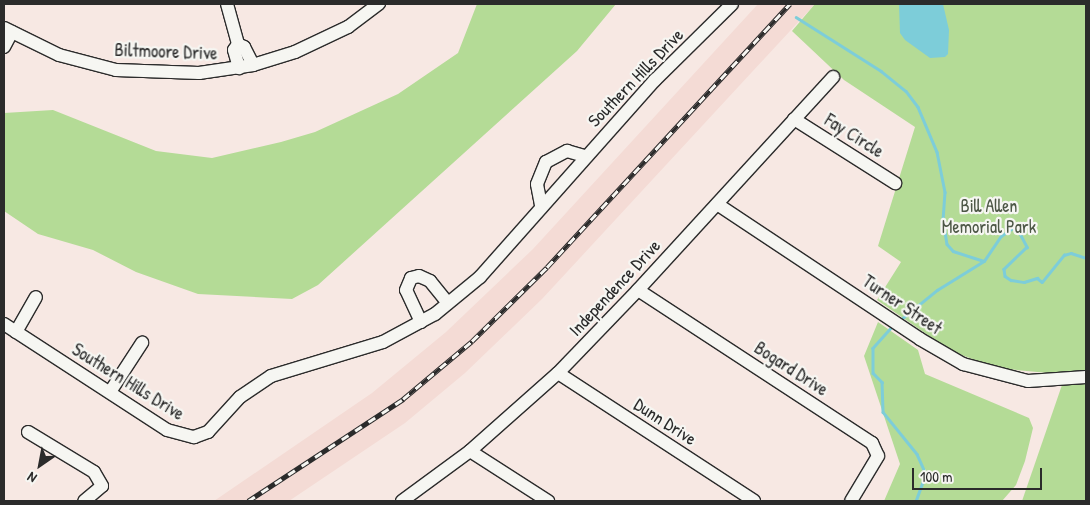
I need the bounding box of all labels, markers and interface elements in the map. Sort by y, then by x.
street label: Southern Hills Drive [584,24,688,132]
street label: Biltmoore Drive [114,39,218,65]
street label: Fay Circle [821,110,887,162]
park label: Bill Allen Memorial Park [942,196,1036,238]
street label: Independence Drive [565,235,665,341]
street label: Turner Street [858,271,946,339]
street label: Bogard Drive [750,337,832,401]
street label: Southern Hills Drive [68,339,188,425]
street label: Dunn Drive [630,394,700,450]
north arrow [15,440,65,490]
scale bar [915,458,1045,490]
text: 100 m [920,466,953,487]
text: N [23,468,40,488]

